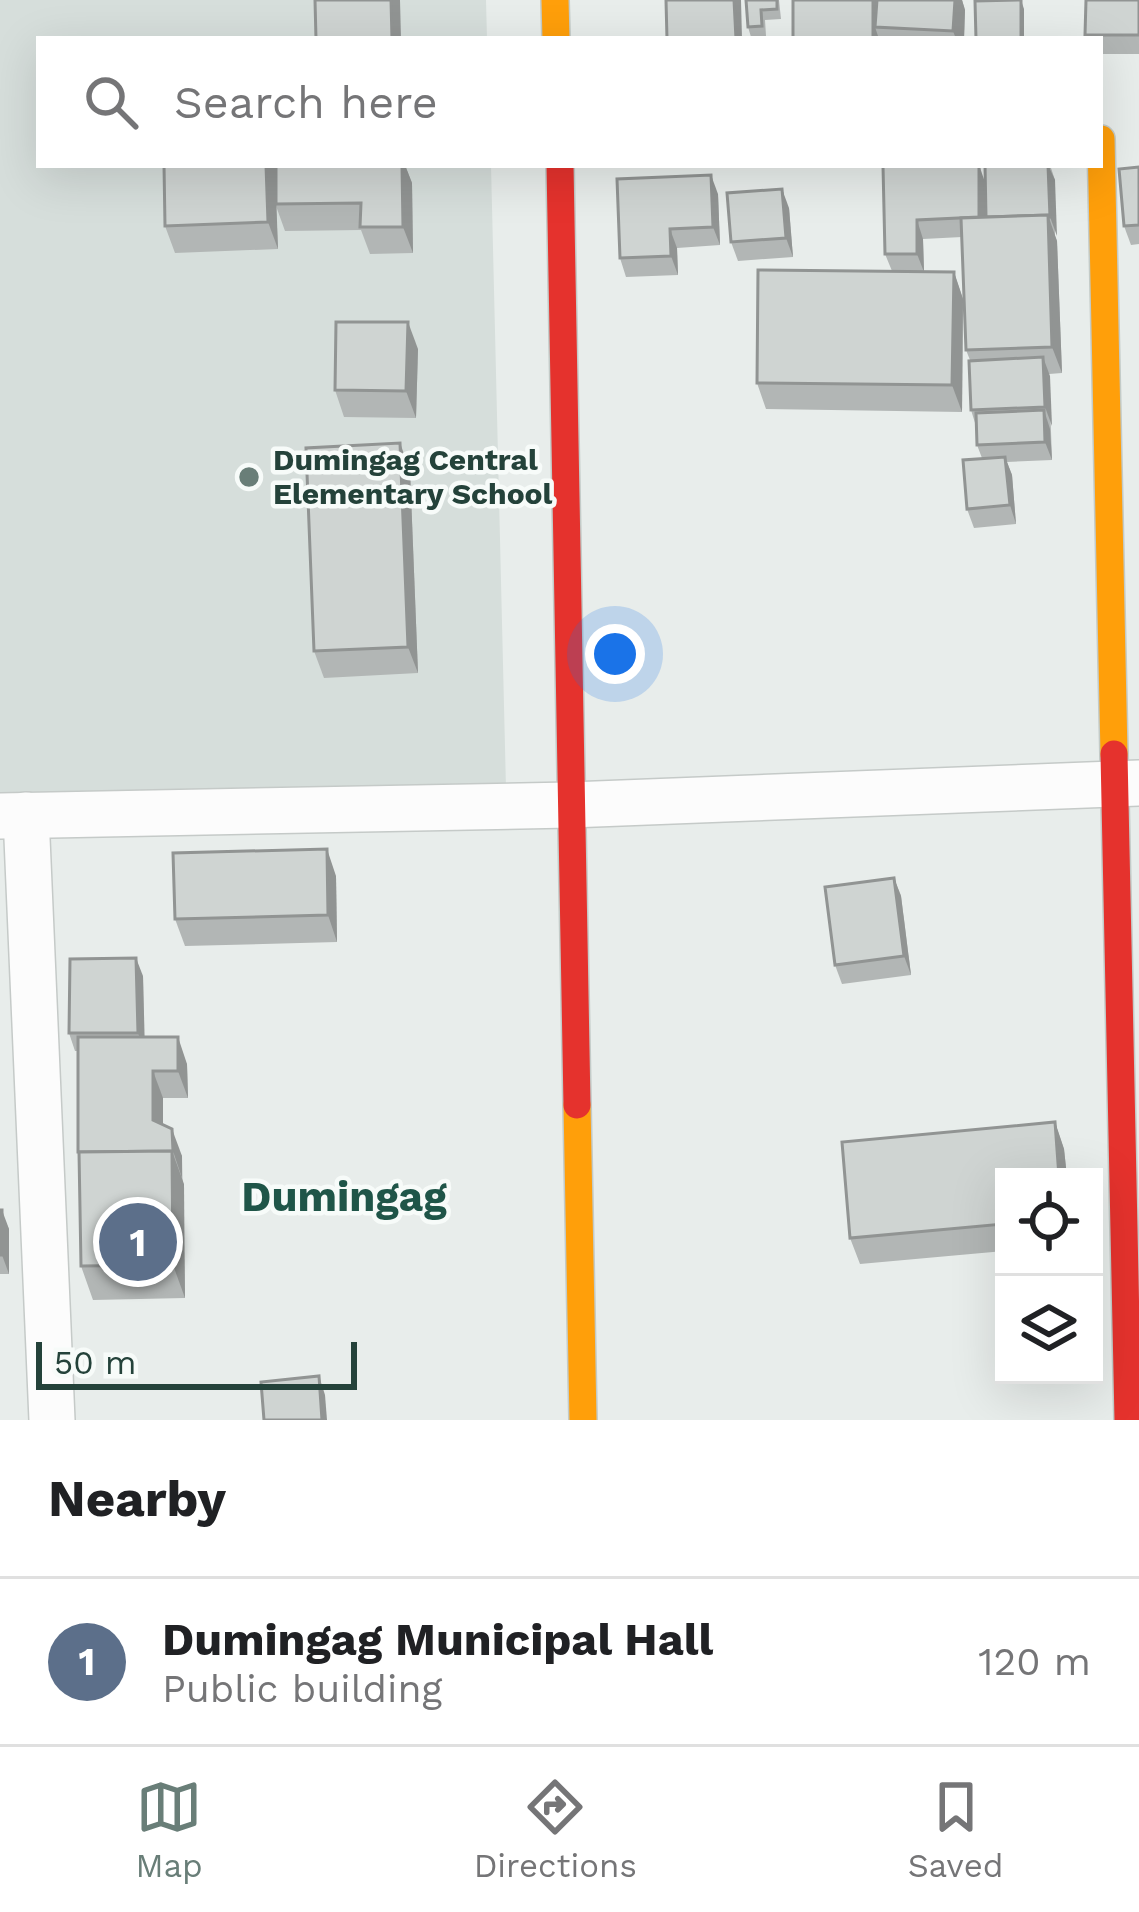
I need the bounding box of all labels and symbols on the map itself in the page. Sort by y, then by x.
place label: Dumingag Central Elementary School [273,442,553,511]
marker: Dumingag Central Elementary School [236,464,262,490]
your location [585,624,645,684]
district label: Dumingag [241,1172,447,1221]
pin: 1 [99,1197,177,1287]
scale bar [36,1336,357,1389]

